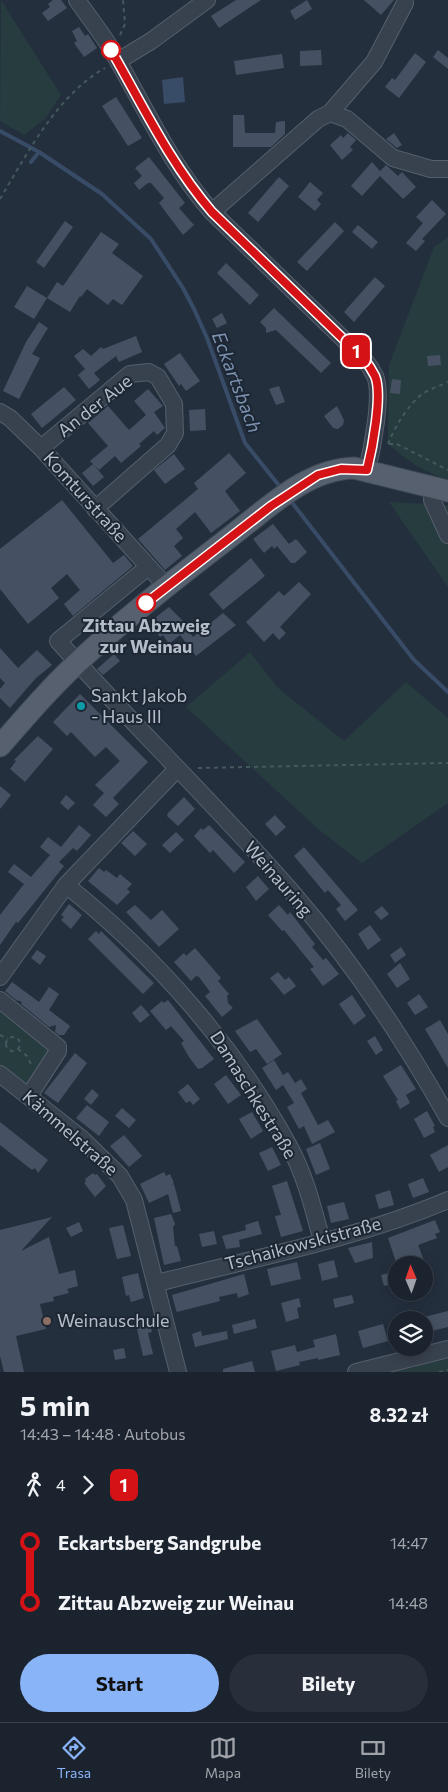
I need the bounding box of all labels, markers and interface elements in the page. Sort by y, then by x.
unlabelled marker [101,40,121,60]
water label: Eckartsbach [208,328,267,436]
line badge: 1 [340,335,372,367]
text: 1 [352,340,360,362]
street label: An der Aue [53,369,136,441]
street label: Komturstraße [39,446,132,546]
marker: Zittau Abzweig zur Weinau [136,593,156,613]
place label: Zittau Abzweig zur Weinau [82,614,210,657]
place label: Sankt Jakob - Haus III [91,684,187,727]
marker: Sankt Jakob - Haus III [75,700,87,712]
street label: Weinauring [240,836,318,921]
street label: Damaschkestraße [206,1027,302,1162]
street label: Kämmelstraße [18,1085,123,1180]
street label: Tschaikowskistraße [222,1212,383,1274]
north arrow [388,1256,432,1301]
map controls [388,1256,433,1356]
place label: Weinauschule [57,1309,170,1331]
button: layers [388,1311,433,1356]
marker: Weinauschule [41,1315,53,1327]
text: 5 min [20,1388,90,1422]
text: 8.32 zł [370,1403,428,1426]
text: 14:43 – 14:48 · Autobus [20,1424,185,1443]
icon: walk [20,1471,48,1499]
icon: forward [74,1471,102,1499]
text: 1 [120,1474,128,1496]
text: 4 [56,1475,66,1494]
text: Eckartsberg Sandgrube [58,1531,261,1554]
text: 14:47 [390,1533,428,1552]
text: Zittau Abzweig zur Weinau [58,1591,294,1614]
text: 14:48 [388,1593,428,1612]
button: Start [20,1654,219,1712]
button: Bilety [229,1654,428,1712]
tab: Trasa [57,1734,91,1781]
tab: Mapa [205,1734,241,1781]
tab: Bilety [355,1734,391,1781]

